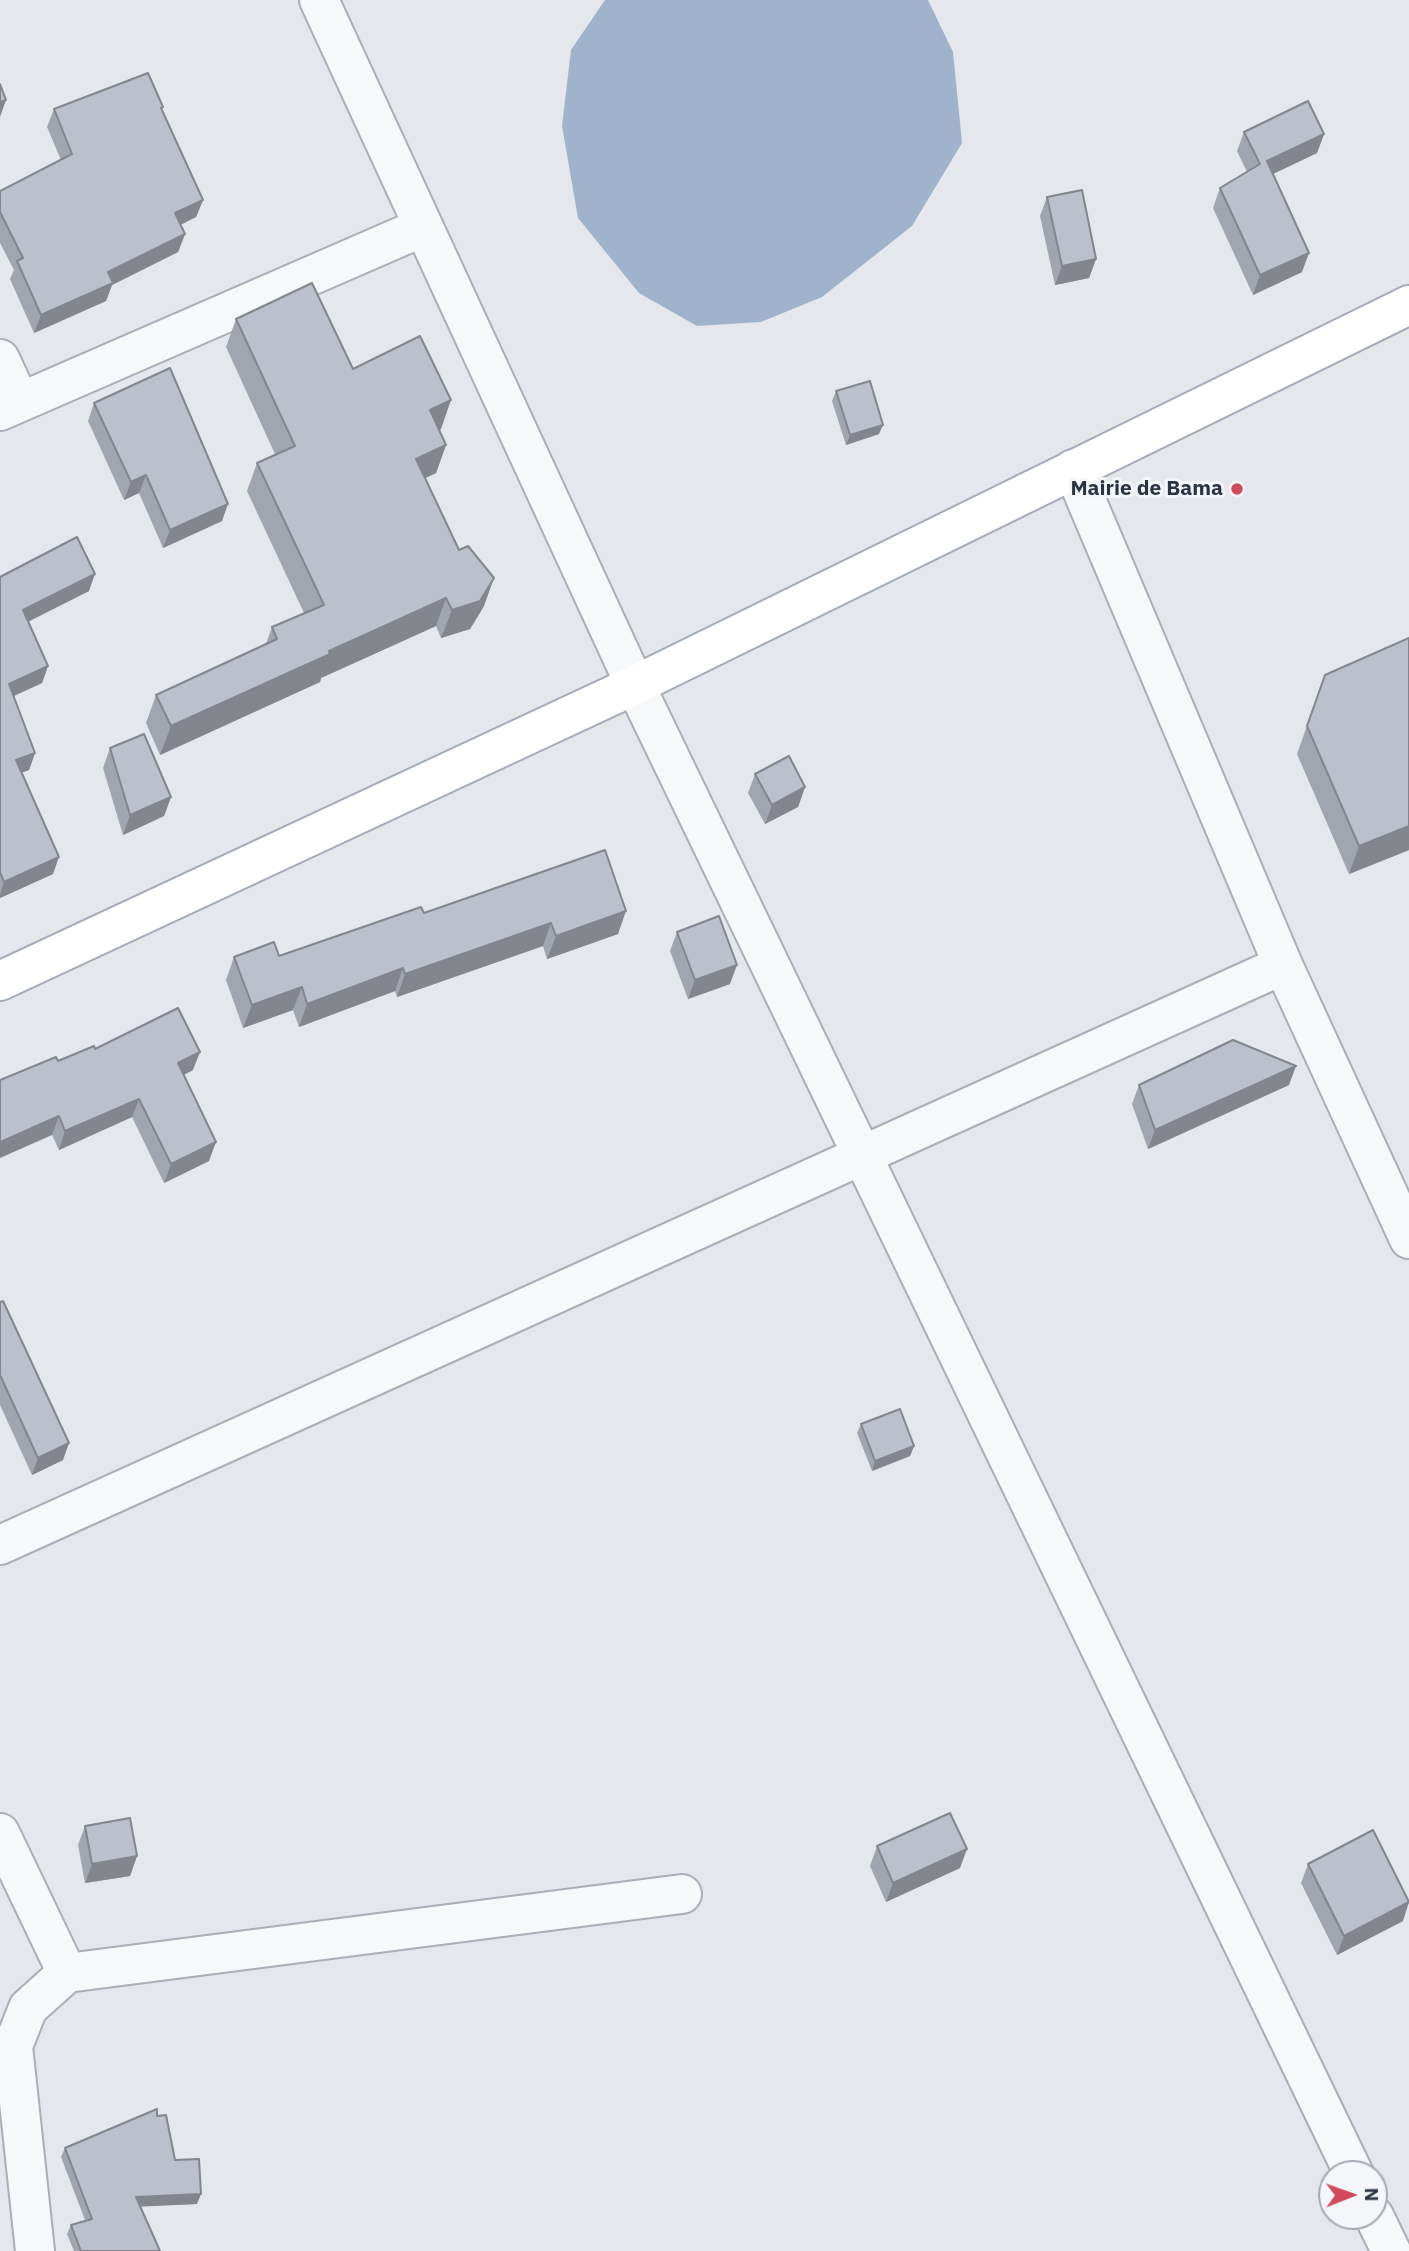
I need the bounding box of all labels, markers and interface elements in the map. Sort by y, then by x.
place label: Mairie de Bama [1070,476,1223,502]
marker: Mairie de Bama [1229,481,1245,497]
north arrow [1318,2160,1388,2230]
text: N [1360,2188,1384,2202]

